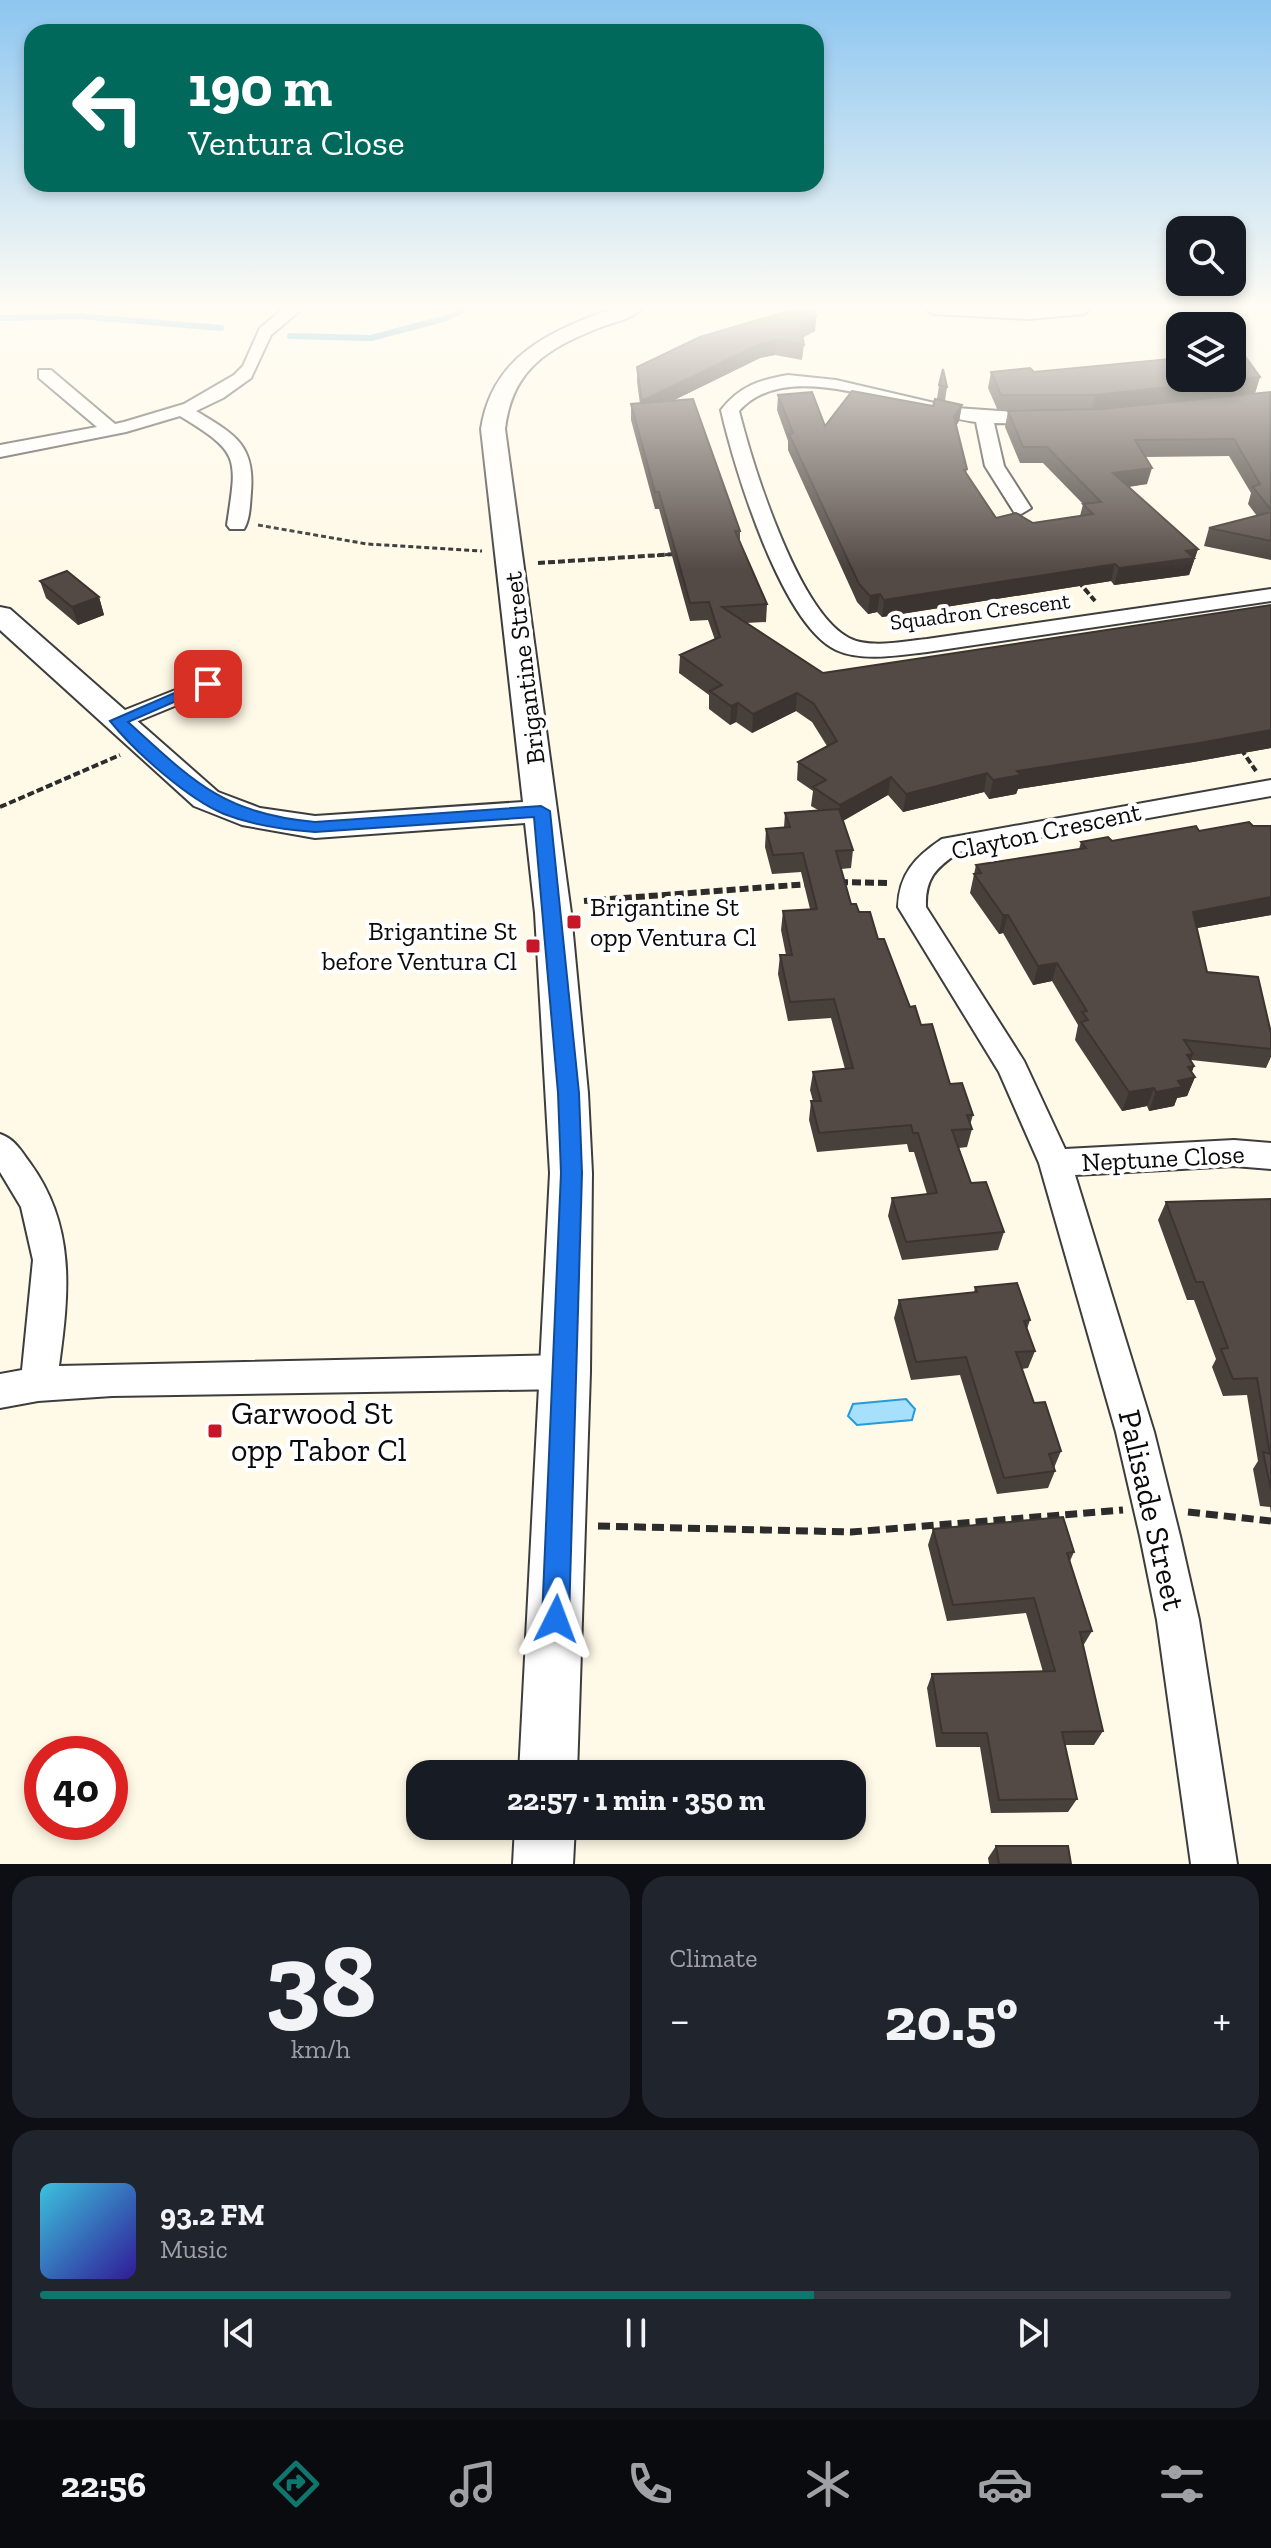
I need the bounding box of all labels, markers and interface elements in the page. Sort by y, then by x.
text: 190 m [188,53,332,120]
icon: left [56,56,160,160]
text: Ventura Close [188,121,405,164]
map controls [1166,216,1246,392]
button: search [1166,216,1246,296]
button: layers [1166,312,1246,392]
street label: Brigantine Street [496,569,552,766]
street label: Squadron Crescent [888,587,1073,636]
pin [174,650,242,718]
icon: arrive [186,662,230,706]
street label: Clayton Crescent [948,795,1144,867]
place label: Brigantine St opp Ventura Cl [590,891,757,953]
marker: Brigantine St opp Ventura Cl [565,913,583,931]
place label: Brigantine St before Ventura Cl [321,915,517,977]
marker: Brigantine St before Ventura Cl [524,937,542,955]
street label: Neptune Close [1081,1138,1245,1178]
place label: Garwood St opp Tabor Cl [231,1394,407,1469]
street label: Palisade Street [1110,1406,1194,1614]
marker: Garwood St opp Tabor Cl [206,1422,224,1440]
position arrow [514,1577,598,1661]
speed limit sign: 40 [24,1736,128,1840]
text: 22:57 · 1 min · 350 m [507,1782,765,1818]
text: 38 [265,1918,377,2043]
text: Climate [670,1942,757,1974]
text: 20.5° [885,1983,1018,2055]
text: − [670,1993,690,2046]
text: + [1212,1993,1231,2046]
text: km/h [291,2033,350,2065]
text: 93.2 FM [160,2197,265,2233]
text: Music [160,2233,228,2265]
icon: previous [217,2311,261,2355]
icon: pause [614,2311,658,2355]
icon: next [1011,2311,1055,2355]
icon: directions [268,2456,324,2512]
icon: music [445,2456,501,2512]
icon: phone [622,2456,678,2512]
icon: climate [800,2456,856,2512]
icon: car [977,2456,1033,2512]
icon: filters [1154,2456,1210,2512]
text: 22:56 [61,2463,146,2506]

